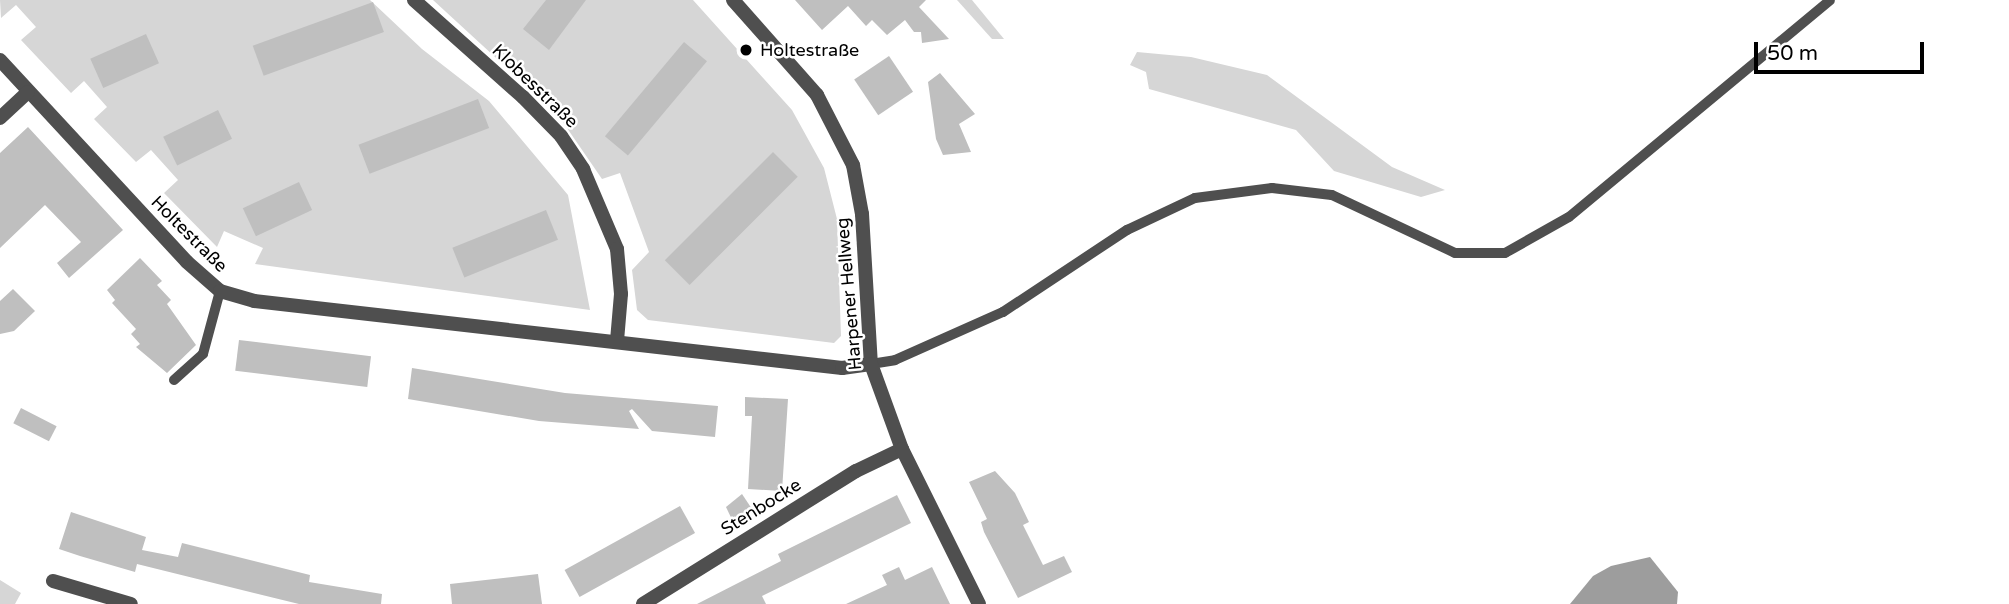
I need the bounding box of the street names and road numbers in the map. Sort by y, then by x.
street label: Klobesstraße [487,40,583,132]
street label: Holtestraße [146,191,232,277]
street label: Harpener Hellweg [832,217,866,371]
street label: Stenbocke [717,474,805,540]

